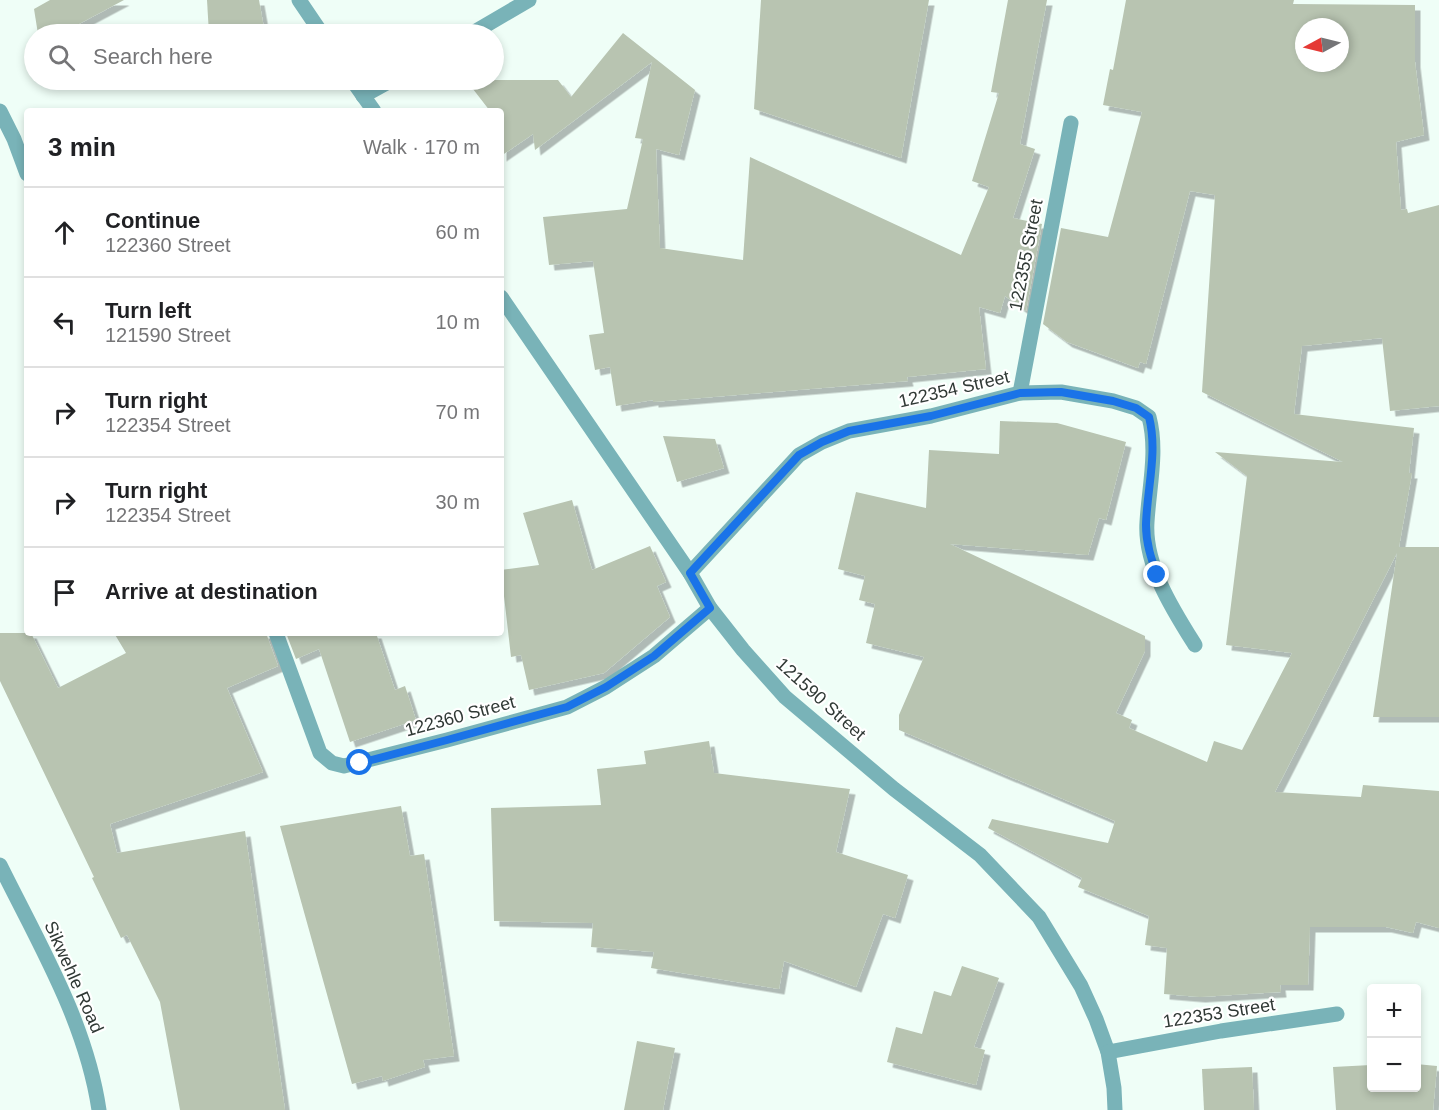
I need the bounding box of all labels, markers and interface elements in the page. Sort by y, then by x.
north arrow [1295,18,1349,72]
search box [24,24,504,90]
icon: search [45,41,78,74]
text: Search here [93,44,213,69]
text: 3 min [48,132,116,162]
text: Walk · 170 m [363,136,480,158]
street label: 122355 Street [1005,198,1047,312]
text: Continue [105,208,200,233]
icon: ahead [48,216,81,249]
text: 60 m [436,221,480,243]
text: 122360 Street [105,234,231,256]
text: Turn left [105,298,191,323]
icon: left [48,306,81,339]
text: 10 m [436,311,480,333]
text: 121590 Street [105,324,231,346]
street label: 122354 Street [897,367,1011,411]
text: Turn right [105,388,207,413]
icon: right [48,396,81,429]
text: 70 m [436,401,480,423]
text: 122354 Street [105,414,231,436]
text: Turn right [105,478,207,503]
icon: right [48,486,81,519]
text: 30 m [436,491,480,513]
text: 122354 Street [105,504,231,526]
route end [1143,561,1169,587]
icon: arrive [48,576,81,609]
text: Arrive at destination [105,579,318,604]
street label: 121590 Street [772,654,870,744]
street label: 122360 Street [403,692,517,740]
route start [346,749,372,775]
street label: Sikwehle Road [40,918,108,1036]
map controls [1367,984,1421,1092]
button: + [1367,984,1421,1038]
street label: 122353 Street [1162,994,1276,1032]
button: − [1367,1038,1421,1092]

